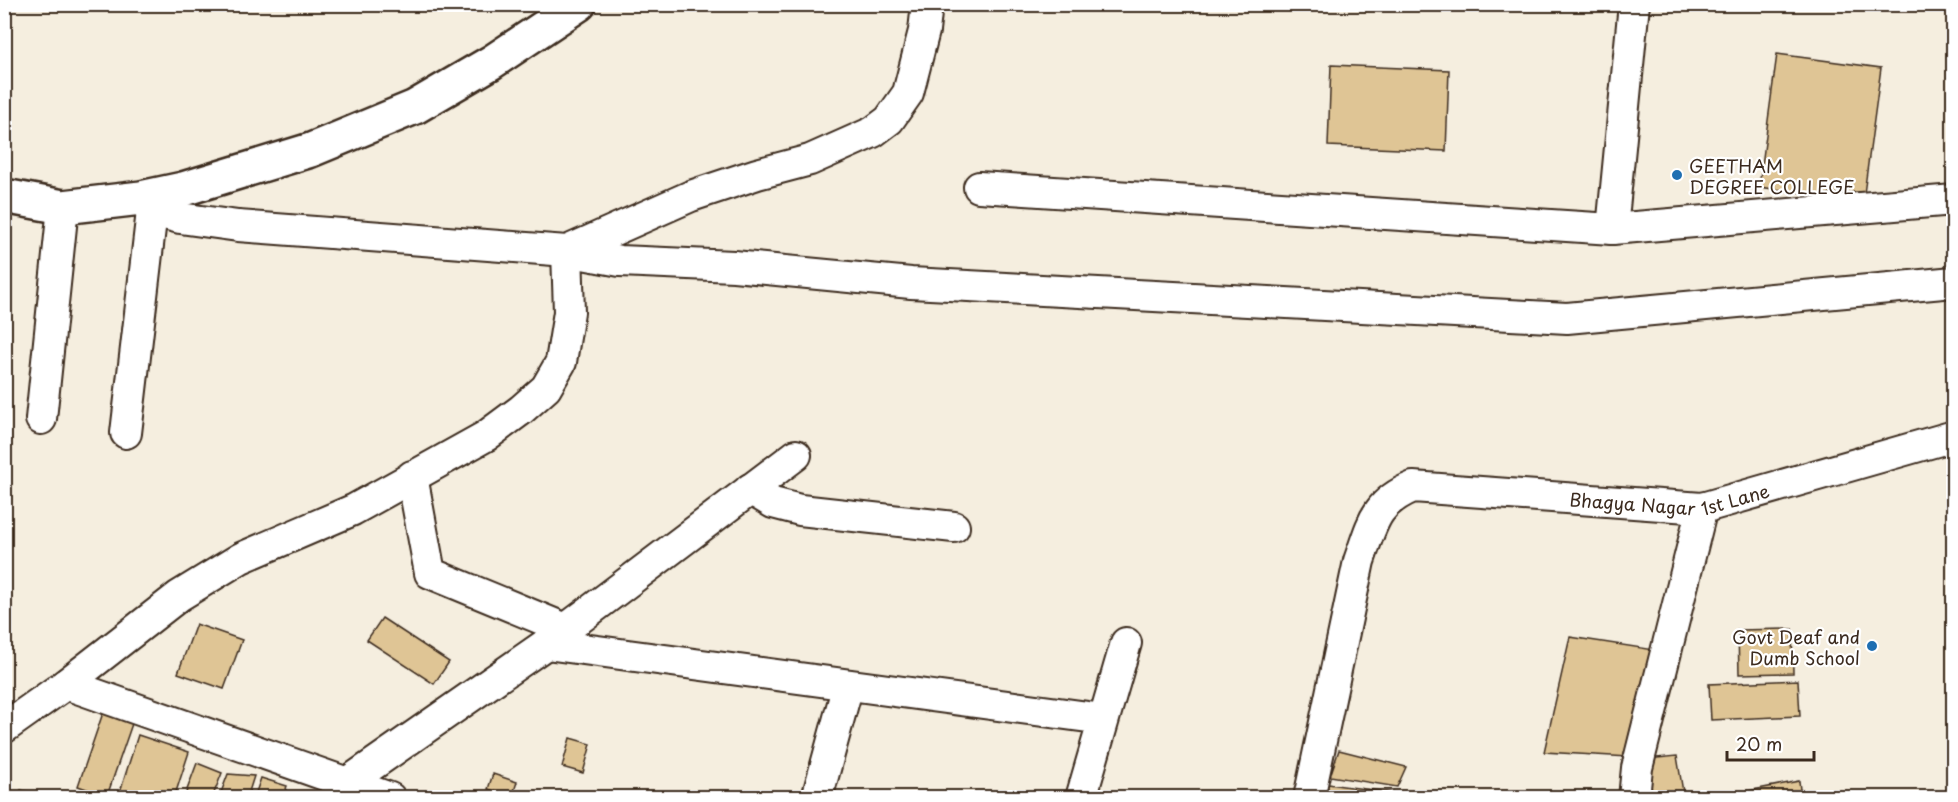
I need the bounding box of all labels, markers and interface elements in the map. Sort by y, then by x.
place label: GEETHAM DEGREE COLLEGE [1689,152,1855,200]
marker: GEETHAM DEGREE COLLEGE [1670,168,1684,182]
street label: Bhagya Nagar 1st Lane [1569,476,1772,521]
place label: Govt Deaf and Dumb School [1732,623,1860,671]
marker: Govt Deaf and Dumb School [1865,639,1879,653]
scale bar [1727,724,1814,762]
text: 20 m [1736,730,1782,757]

